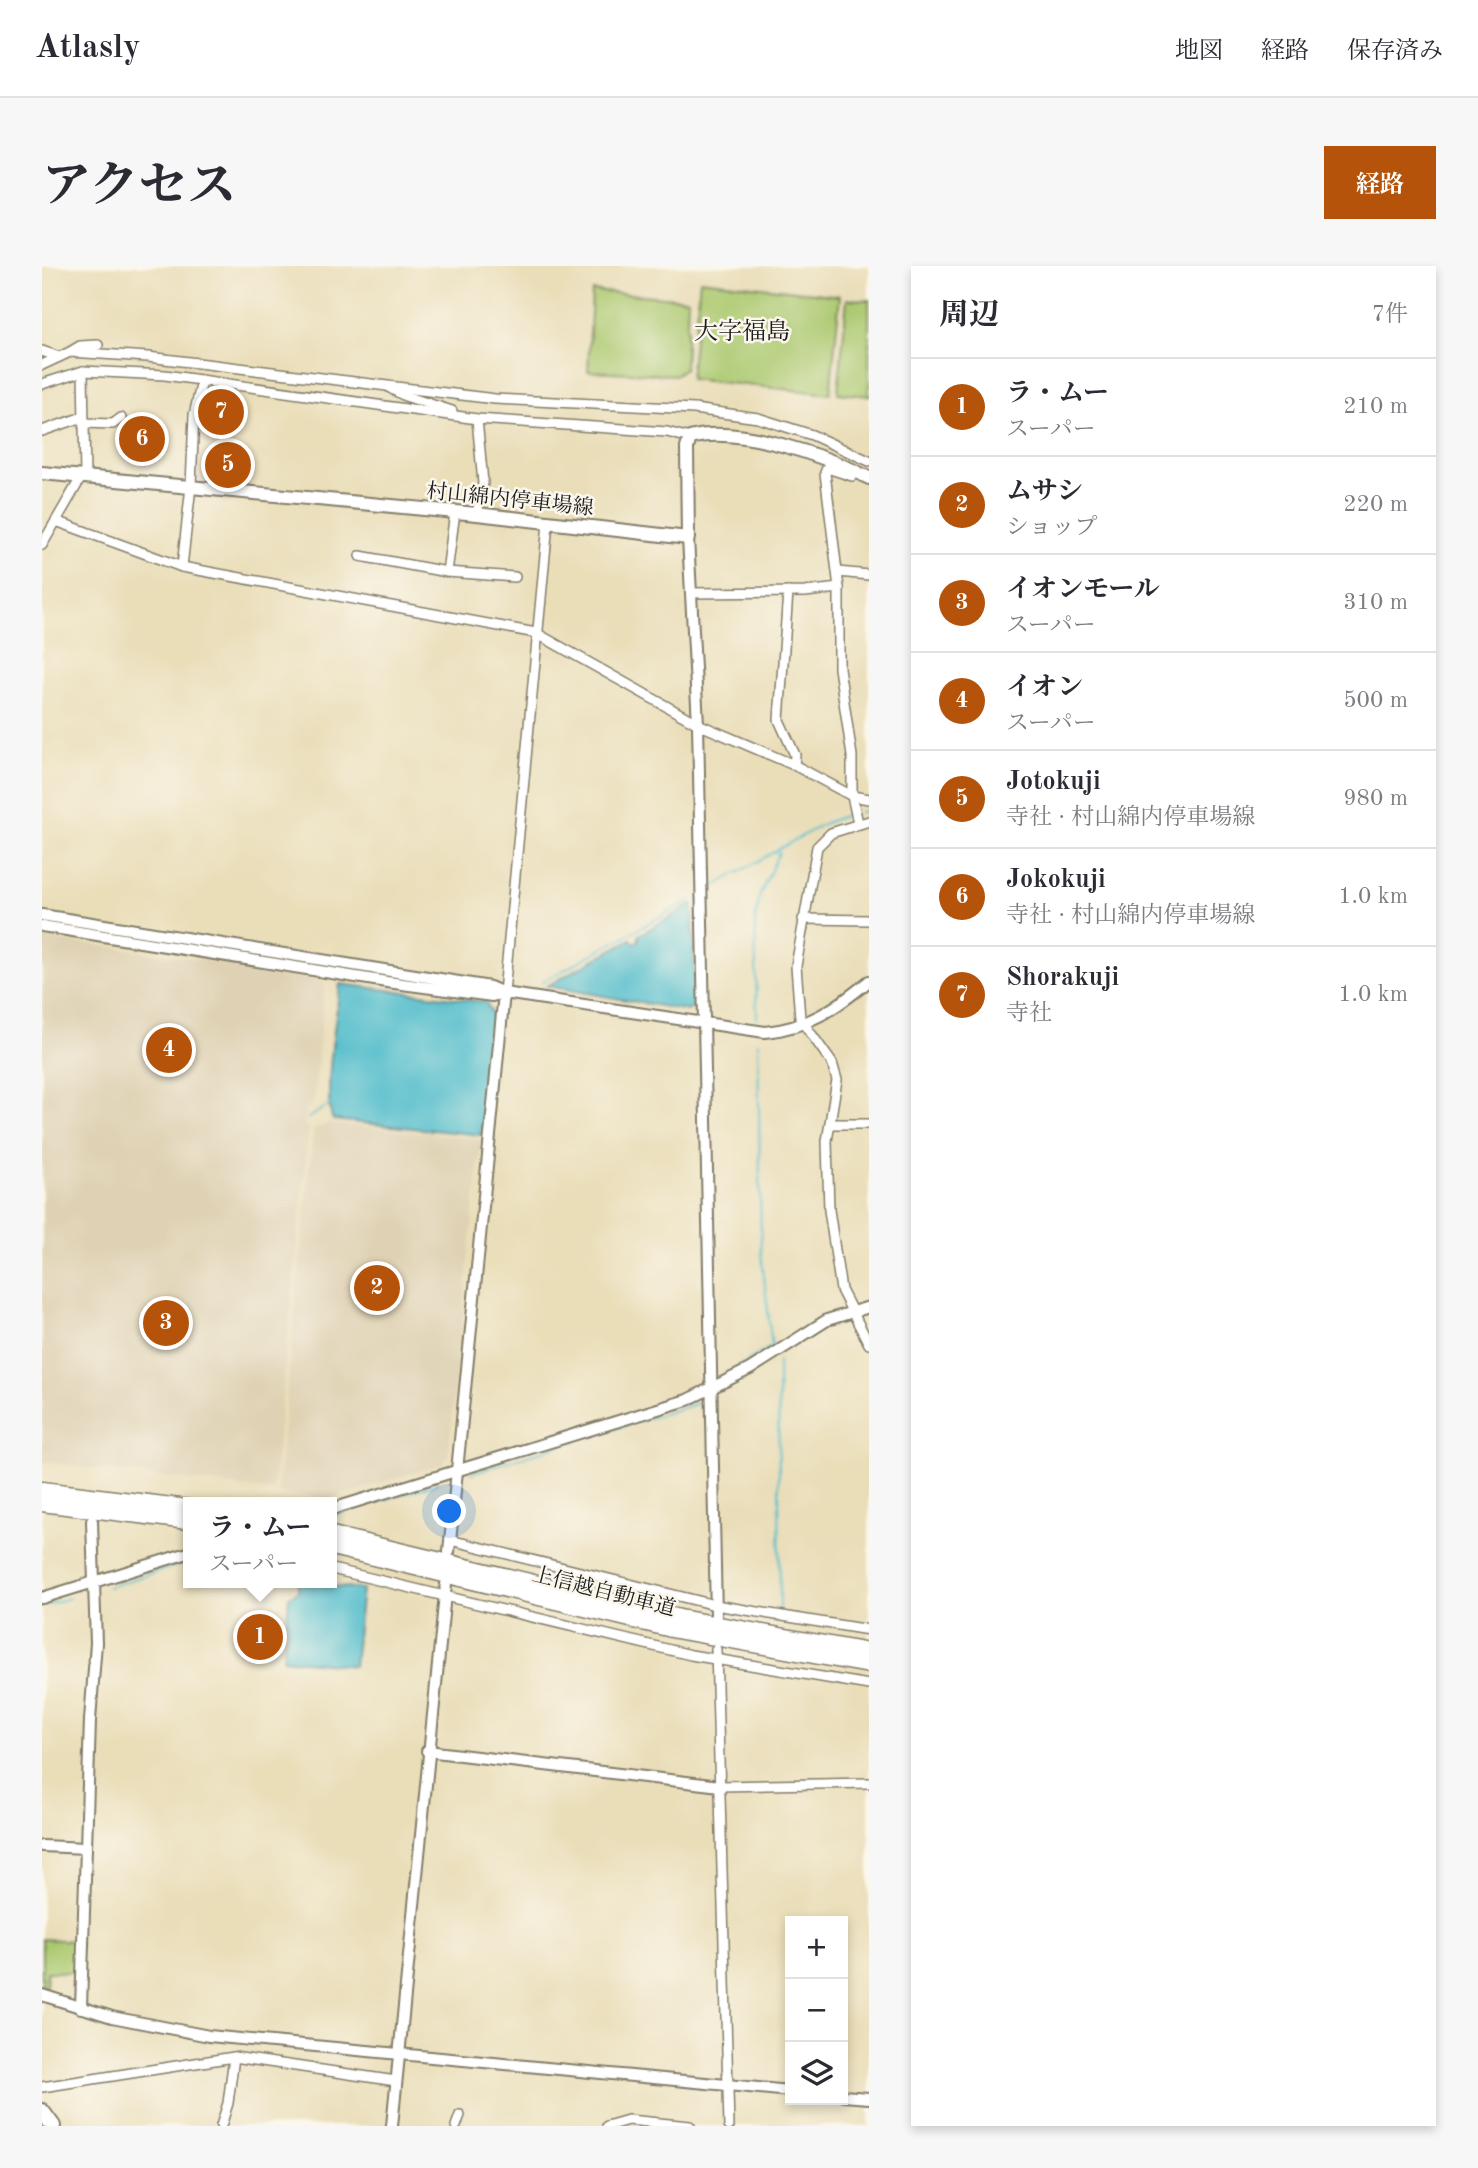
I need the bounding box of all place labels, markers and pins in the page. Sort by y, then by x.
pin: 7 [198,386,244,438]
pin: 6 [119,413,165,465]
pin: 5 [205,439,251,491]
pin: 4 [146,1024,192,1076]
pin: 2 [354,1262,400,1314]
pin: 3 [143,1297,189,1349]
pin: 1 [237,1611,283,1663]

